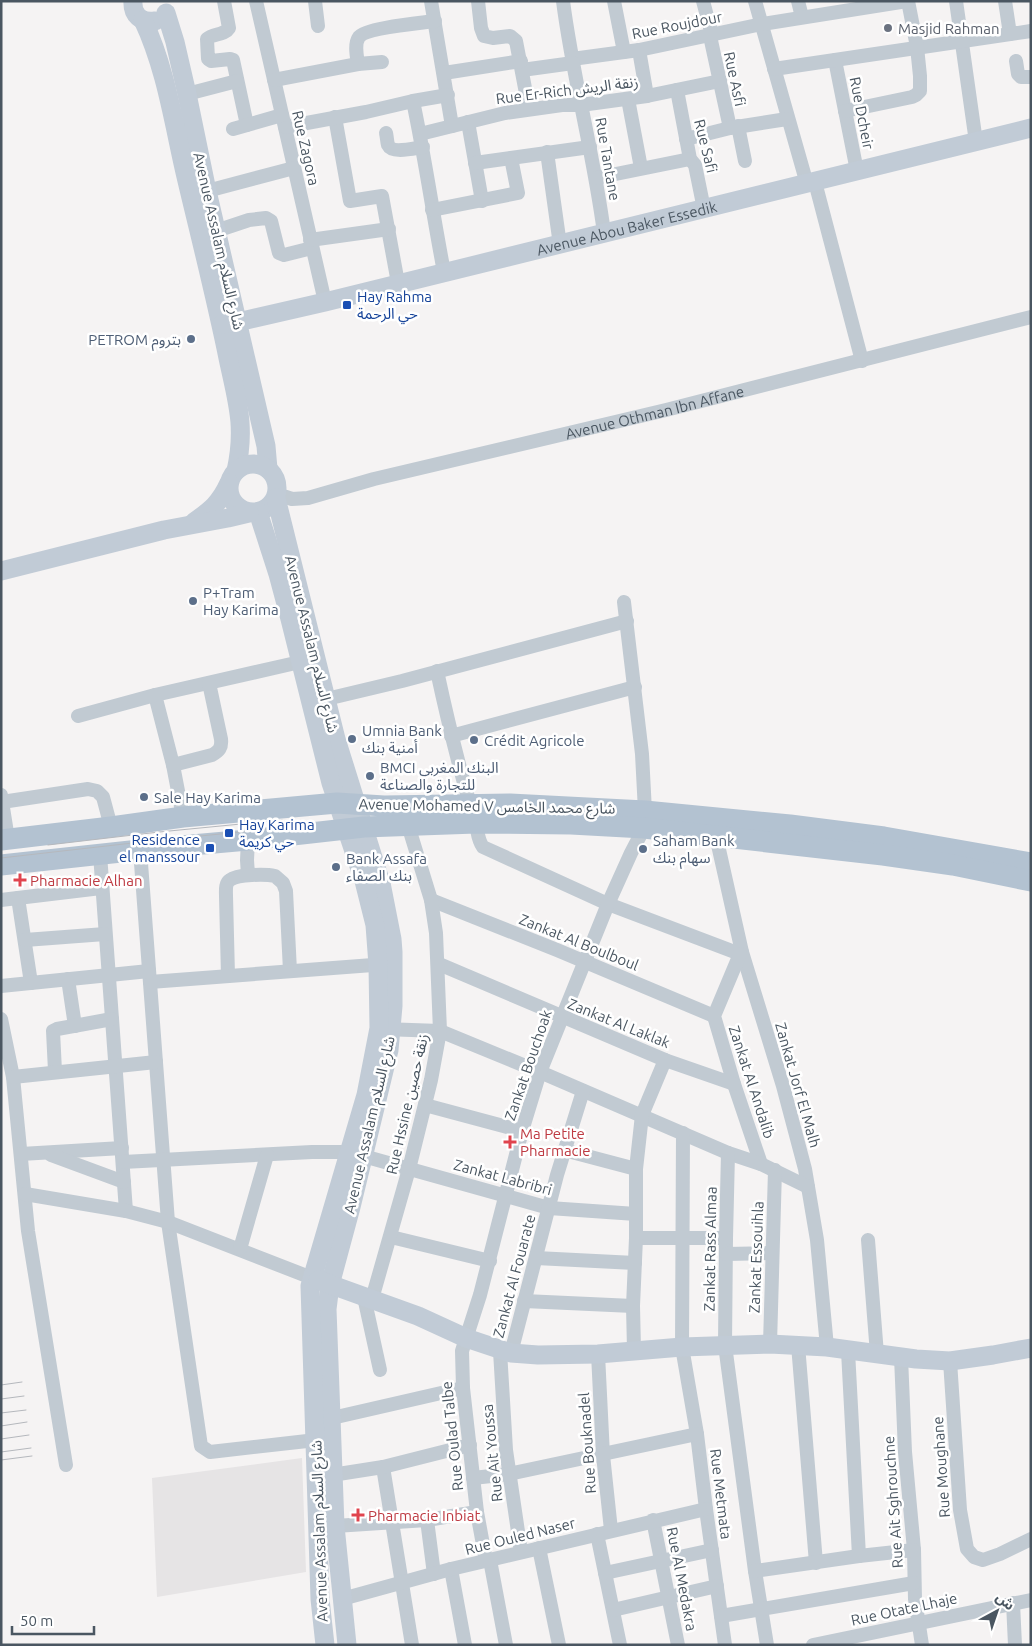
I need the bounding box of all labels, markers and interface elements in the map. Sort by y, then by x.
street label: Rue Roujdour [630,8,724,42]
place label: Masjid Rahman [898,20,1000,37]
marker: Masjid Rahman [882,22,894,34]
street label: Rue Asfi [721,50,749,108]
street label: Rue Er-Rich زنقة الريش [495,73,639,108]
street label: Rue Dcheir [847,75,877,151]
street label: Rue Zagora [289,109,323,187]
street label: Rue Tantane [592,116,624,202]
street label: Rue Safi [691,117,721,175]
street label: Avenue Assalam شارع السلام [186,150,248,333]
street label: Avenue Abou Baker Essedik [535,197,719,258]
place label: Hay Rahma حي الرحمة [357,288,432,325]
marker: Hay Rahma حي الرحمة [341,299,353,311]
place label: PETROM بتروم [88,331,181,351]
marker: PETROM بتروم [185,333,197,345]
street label: Avenue Othman Ibn Affane [564,382,746,442]
street label: Avenue Assalam شارع السلام [278,554,342,735]
place label: P+Tram Hay Karima [203,584,279,618]
marker: P+Tram Hay Karima [187,595,199,607]
place label: Umnia Bank أمنية بنك [362,722,442,756]
place label: Crédit Agricole [484,732,585,749]
marker: Umnia Bank أمنية بنك [346,733,358,745]
marker: Crédit Agricole [468,734,480,746]
place label: BMCI البنك المغربي للتجارة والصناعة [380,759,499,794]
marker: BMCI البنك المغربي للتجارة والصناعة [364,770,376,782]
place label: Sale Hay Karima [154,789,261,806]
marker: Sale Hay Karima [138,791,150,803]
street label: Avenue Mohamed V شارع محمد الخامس [358,795,616,821]
place label: Hay Karima حي كريمة [239,816,315,853]
marker: Hay Karima حي كريمة [223,827,235,839]
place label: Residence el manssour [119,831,200,865]
place label: Saham Bank سهام بنك [653,832,735,869]
marker: Residence el manssour [204,842,216,854]
marker: Saham Bank سهام بنك [637,843,649,855]
place label: Bank Assafa بنك الصفاء [346,850,427,884]
marker: Bank Assafa بنك الصفاء [330,861,342,873]
place label: Pharmacie Alhan [30,872,142,889]
marker: Pharmacie Alhan [14,874,26,886]
street label: Zankat Al Boulboul [517,910,641,974]
street label: Zankat Al Laklak [565,995,673,1051]
street label: Zankat Bouchoak [501,1007,555,1123]
street label: Zankat Jorf El Malh [772,1020,824,1150]
street label: Zankat Al Andalib [726,1023,778,1141]
street label: Rue Hssine زنقة حصين [383,1032,432,1176]
street label: Avenue Assalam شارع السلام [340,1034,402,1216]
place label: Ma Petite Pharmacie [520,1125,591,1159]
marker: Ma Petite Pharmacie [504,1136,516,1148]
street label: Zankat Labribri [452,1156,554,1198]
street label: Zankat Rass Almaa [700,1186,720,1312]
street label: Zankat Essouihla [746,1201,766,1313]
street label: Zankat Al Fouarate [489,1212,539,1340]
street label: Rue Oulad Talbe [438,1380,466,1492]
street label: Rue Bouknadel [575,1392,599,1494]
street label: Rue Ait Youssa [478,1403,506,1503]
street label: Rue Moughane [929,1416,953,1518]
street label: Rue Ait Sghrouchne [880,1435,906,1569]
street label: Avenue Assalam شارع السلام [307,1439,335,1622]
street label: Rue Metmata [707,1448,735,1540]
place label: Pharmacie Inbiat [368,1507,480,1524]
marker: Pharmacie Inbiat [352,1509,364,1521]
street label: Rue Ouled Naser [463,1514,577,1558]
street label: Rue Al Medakra [664,1526,700,1632]
north arrow [972,1586,1022,1636]
street label: Rue Otate Lhaje [849,1589,959,1629]
text: ش [993,1589,1018,1613]
scale bar [12,1604,95,1636]
text: 50 m [20,1612,53,1629]

